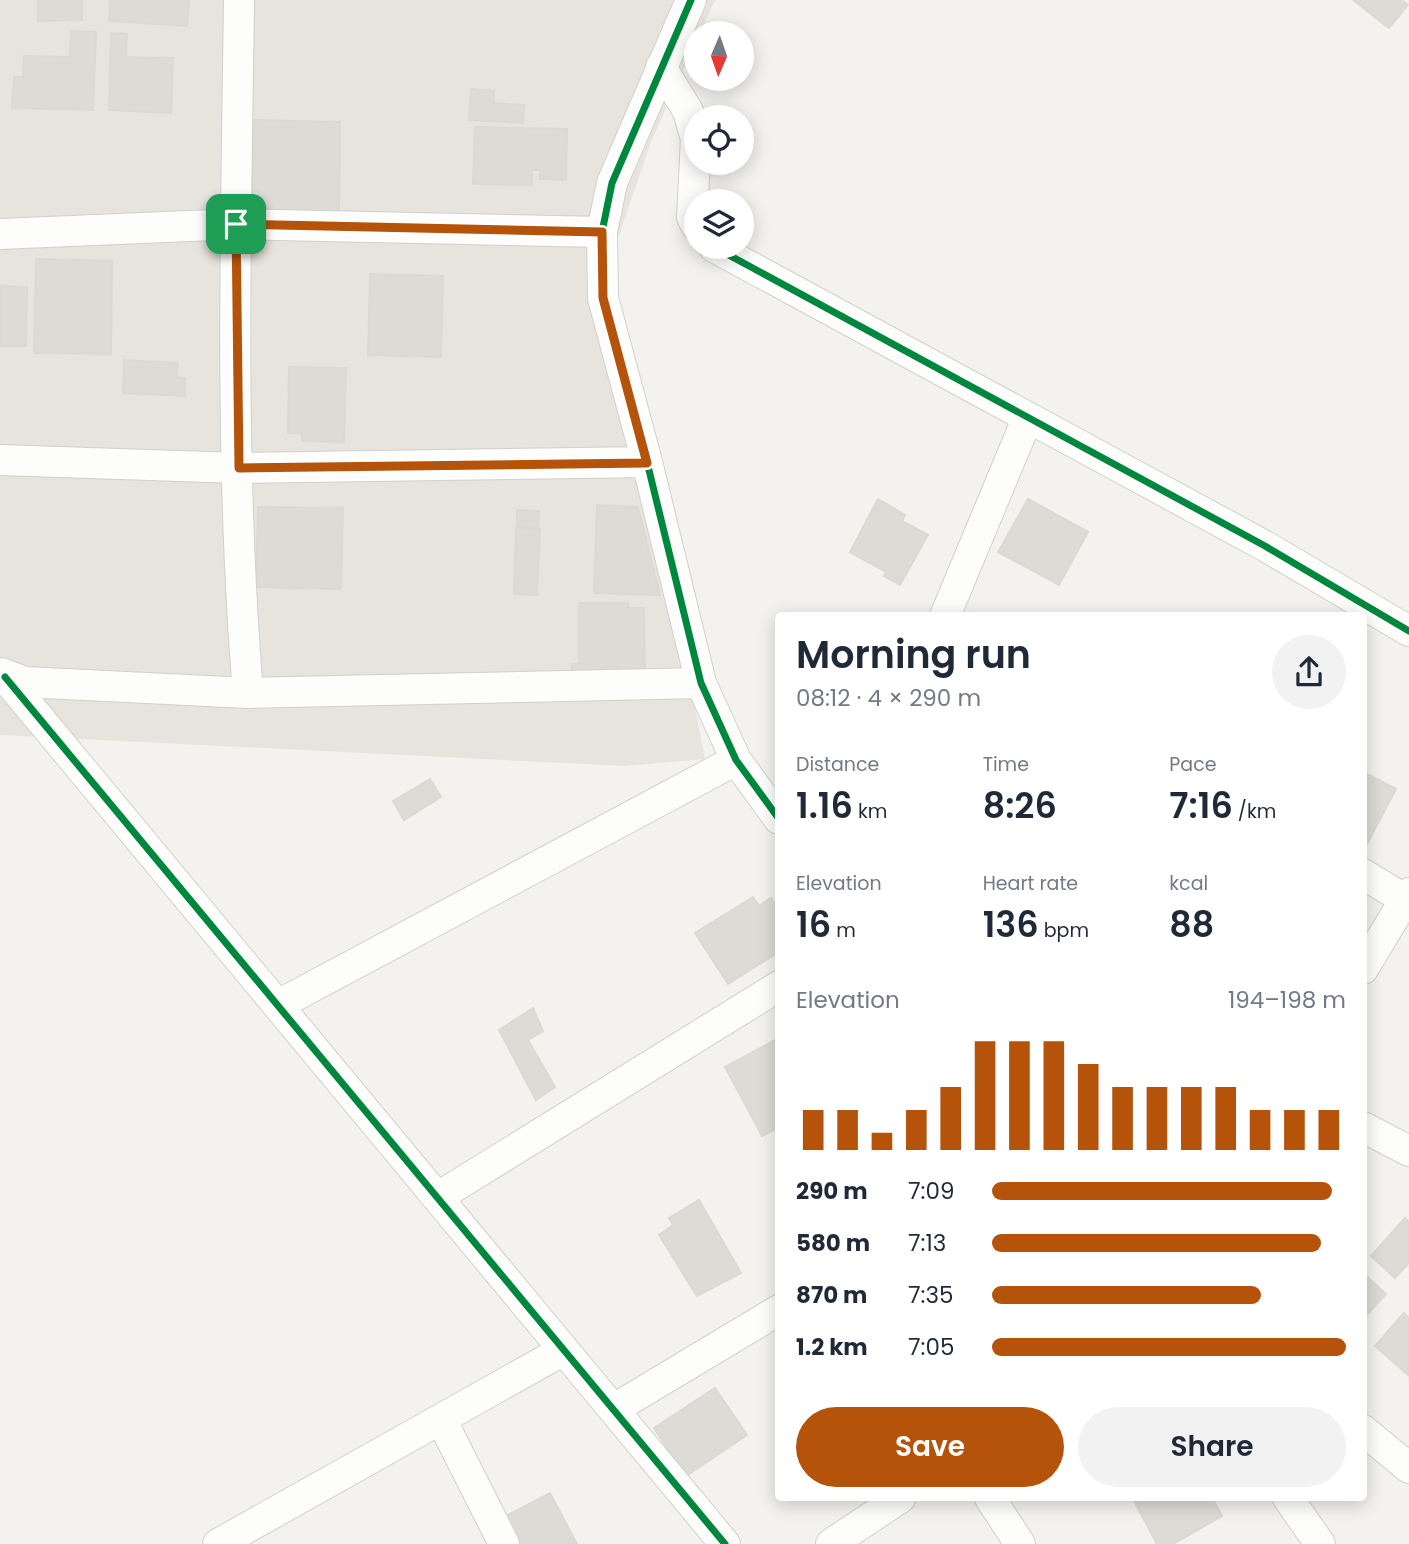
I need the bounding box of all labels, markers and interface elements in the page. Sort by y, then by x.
north arrow [684,21,754,91]
map controls [684,21,754,259]
button: locate [684,105,754,175]
button: layers [684,189,754,259]
pin [206,194,266,254]
icon: arrive [217,205,255,243]
text: Morning run [796,628,1031,681]
button: share [1272,635,1346,709]
text: 08:12 · 4 × 290 m [796,682,981,714]
text: Distance [796,751,879,778]
text: Time [983,751,1029,778]
text: Pace [1169,751,1217,778]
text: 1.16 [796,781,853,830]
text: 8:26 [983,781,1057,830]
text: 7:16 [1169,781,1233,830]
text: km [853,798,887,825]
text: /km [1233,798,1276,825]
text: Elevation [796,870,882,897]
text: Heart rate [983,870,1078,897]
text: kcal [1169,870,1208,897]
text: 16 [796,900,831,949]
text: 136 [983,900,1039,949]
text: 88 [1169,900,1214,949]
text: m [831,917,856,944]
text: bpm [1039,917,1089,944]
text: Elevation [796,984,900,1016]
text: 194–198 m [1228,984,1346,1016]
text: 290 m [796,1175,868,1207]
text: 7:09 [908,1175,954,1207]
text: 580 m [796,1227,870,1259]
text: 7:13 [908,1227,946,1259]
text: 870 m [796,1279,867,1311]
text: 7:35 [908,1279,953,1311]
text: 1.2 km [796,1331,868,1363]
text: 7:05 [908,1331,954,1363]
button: Save [796,1407,1064,1487]
button: Share [1078,1407,1346,1487]

